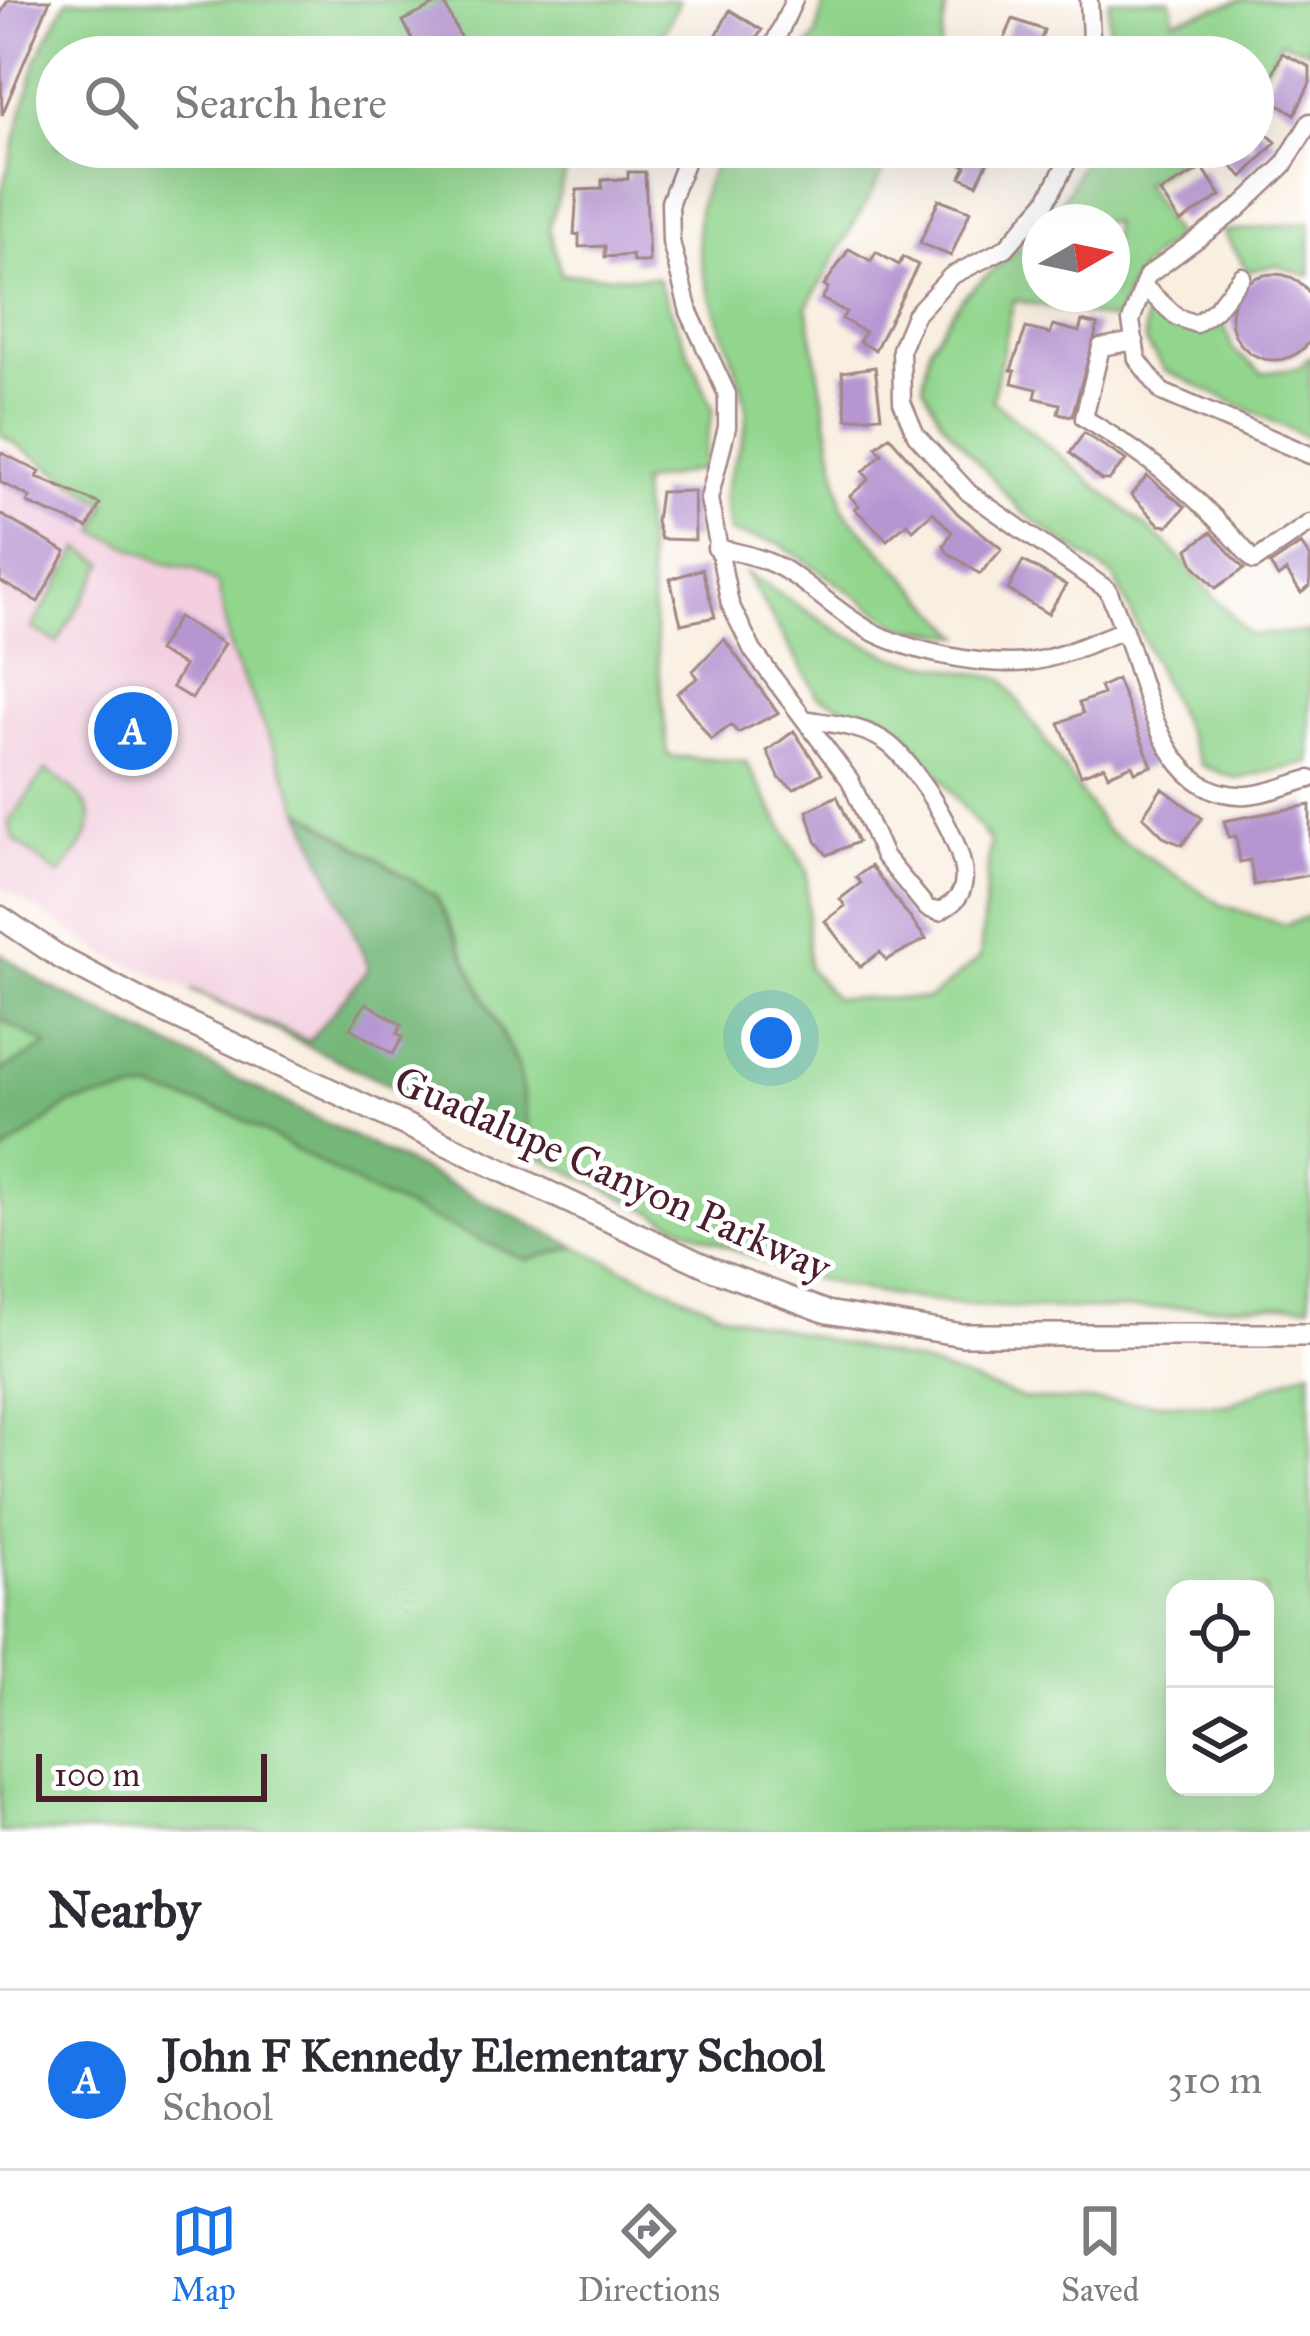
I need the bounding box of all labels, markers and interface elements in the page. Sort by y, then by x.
search box [36,36,1274,168]
icon: search [78,69,144,135]
text: Search here [174,75,387,130]
north arrow [1022,204,1130,312]
pin: A [94,686,172,776]
your location [741,1008,801,1068]
street label: Guadalupe Canyon Parkway [386,1054,840,1294]
map controls [1166,1580,1274,1796]
button: locate [1166,1580,1274,1688]
button: layers [1166,1688,1274,1796]
scale bar [36,1748,267,1801]
text: 100 m [54,1755,140,1795]
text: Nearby [48,1879,200,1941]
text: John F Kennedy Elementary School [162,2028,825,2083]
text: A [74,2056,100,2104]
text: 310 m [1167,2056,1262,2104]
text: School [162,2083,273,2131]
tab: Map [171,2198,237,2310]
tab: Directions [578,2198,720,2310]
tab: Saved [1061,2198,1139,2310]

